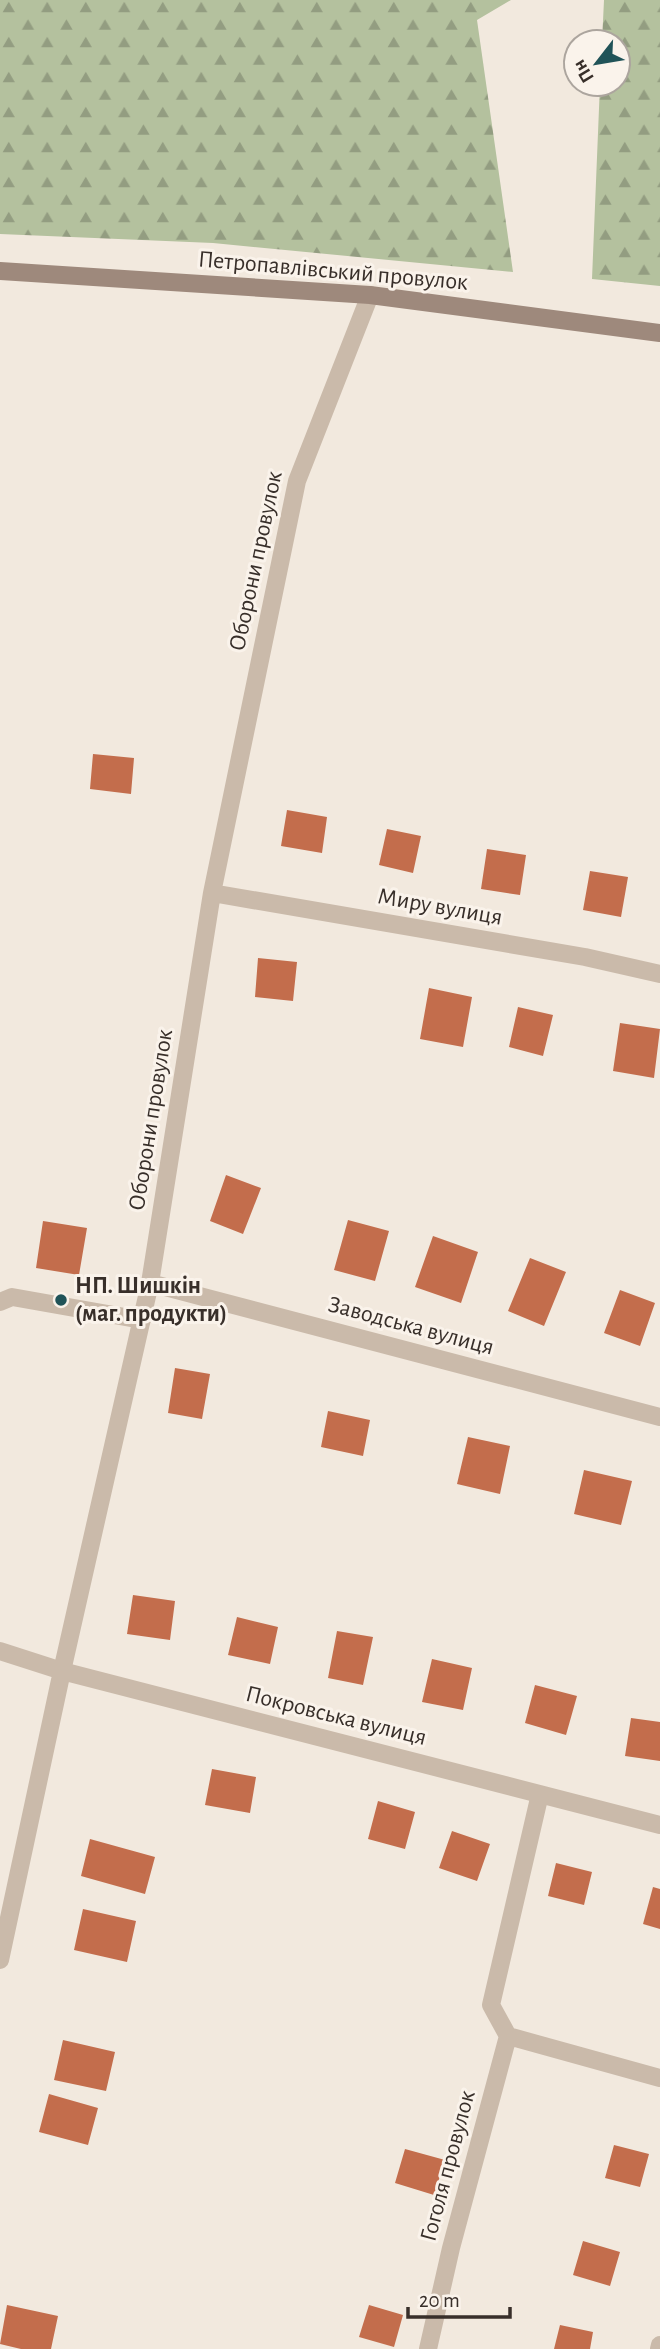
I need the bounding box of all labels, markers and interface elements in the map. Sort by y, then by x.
north arrow [562,28,632,98]
text: Пн [570,56,598,86]
street label: Петропавлівський провулок [197,247,469,295]
street label: Оборони провулок [225,469,287,653]
street label: Миру вулиця [376,884,504,930]
street label: Оборони провулок [125,1028,177,1212]
place label: НП. Шишкін (маг. продукти) [75,1274,227,1326]
marker: НП. Шишкін (маг. продукти) [53,1292,69,1308]
street label: Заводська вулиця [325,1292,497,1360]
street label: Покровська вулиця [243,1682,429,1750]
street label: Гоголя провулок [416,2088,480,2244]
scale bar [408,2276,510,2320]
text: 20 m [419,2290,460,2311]

